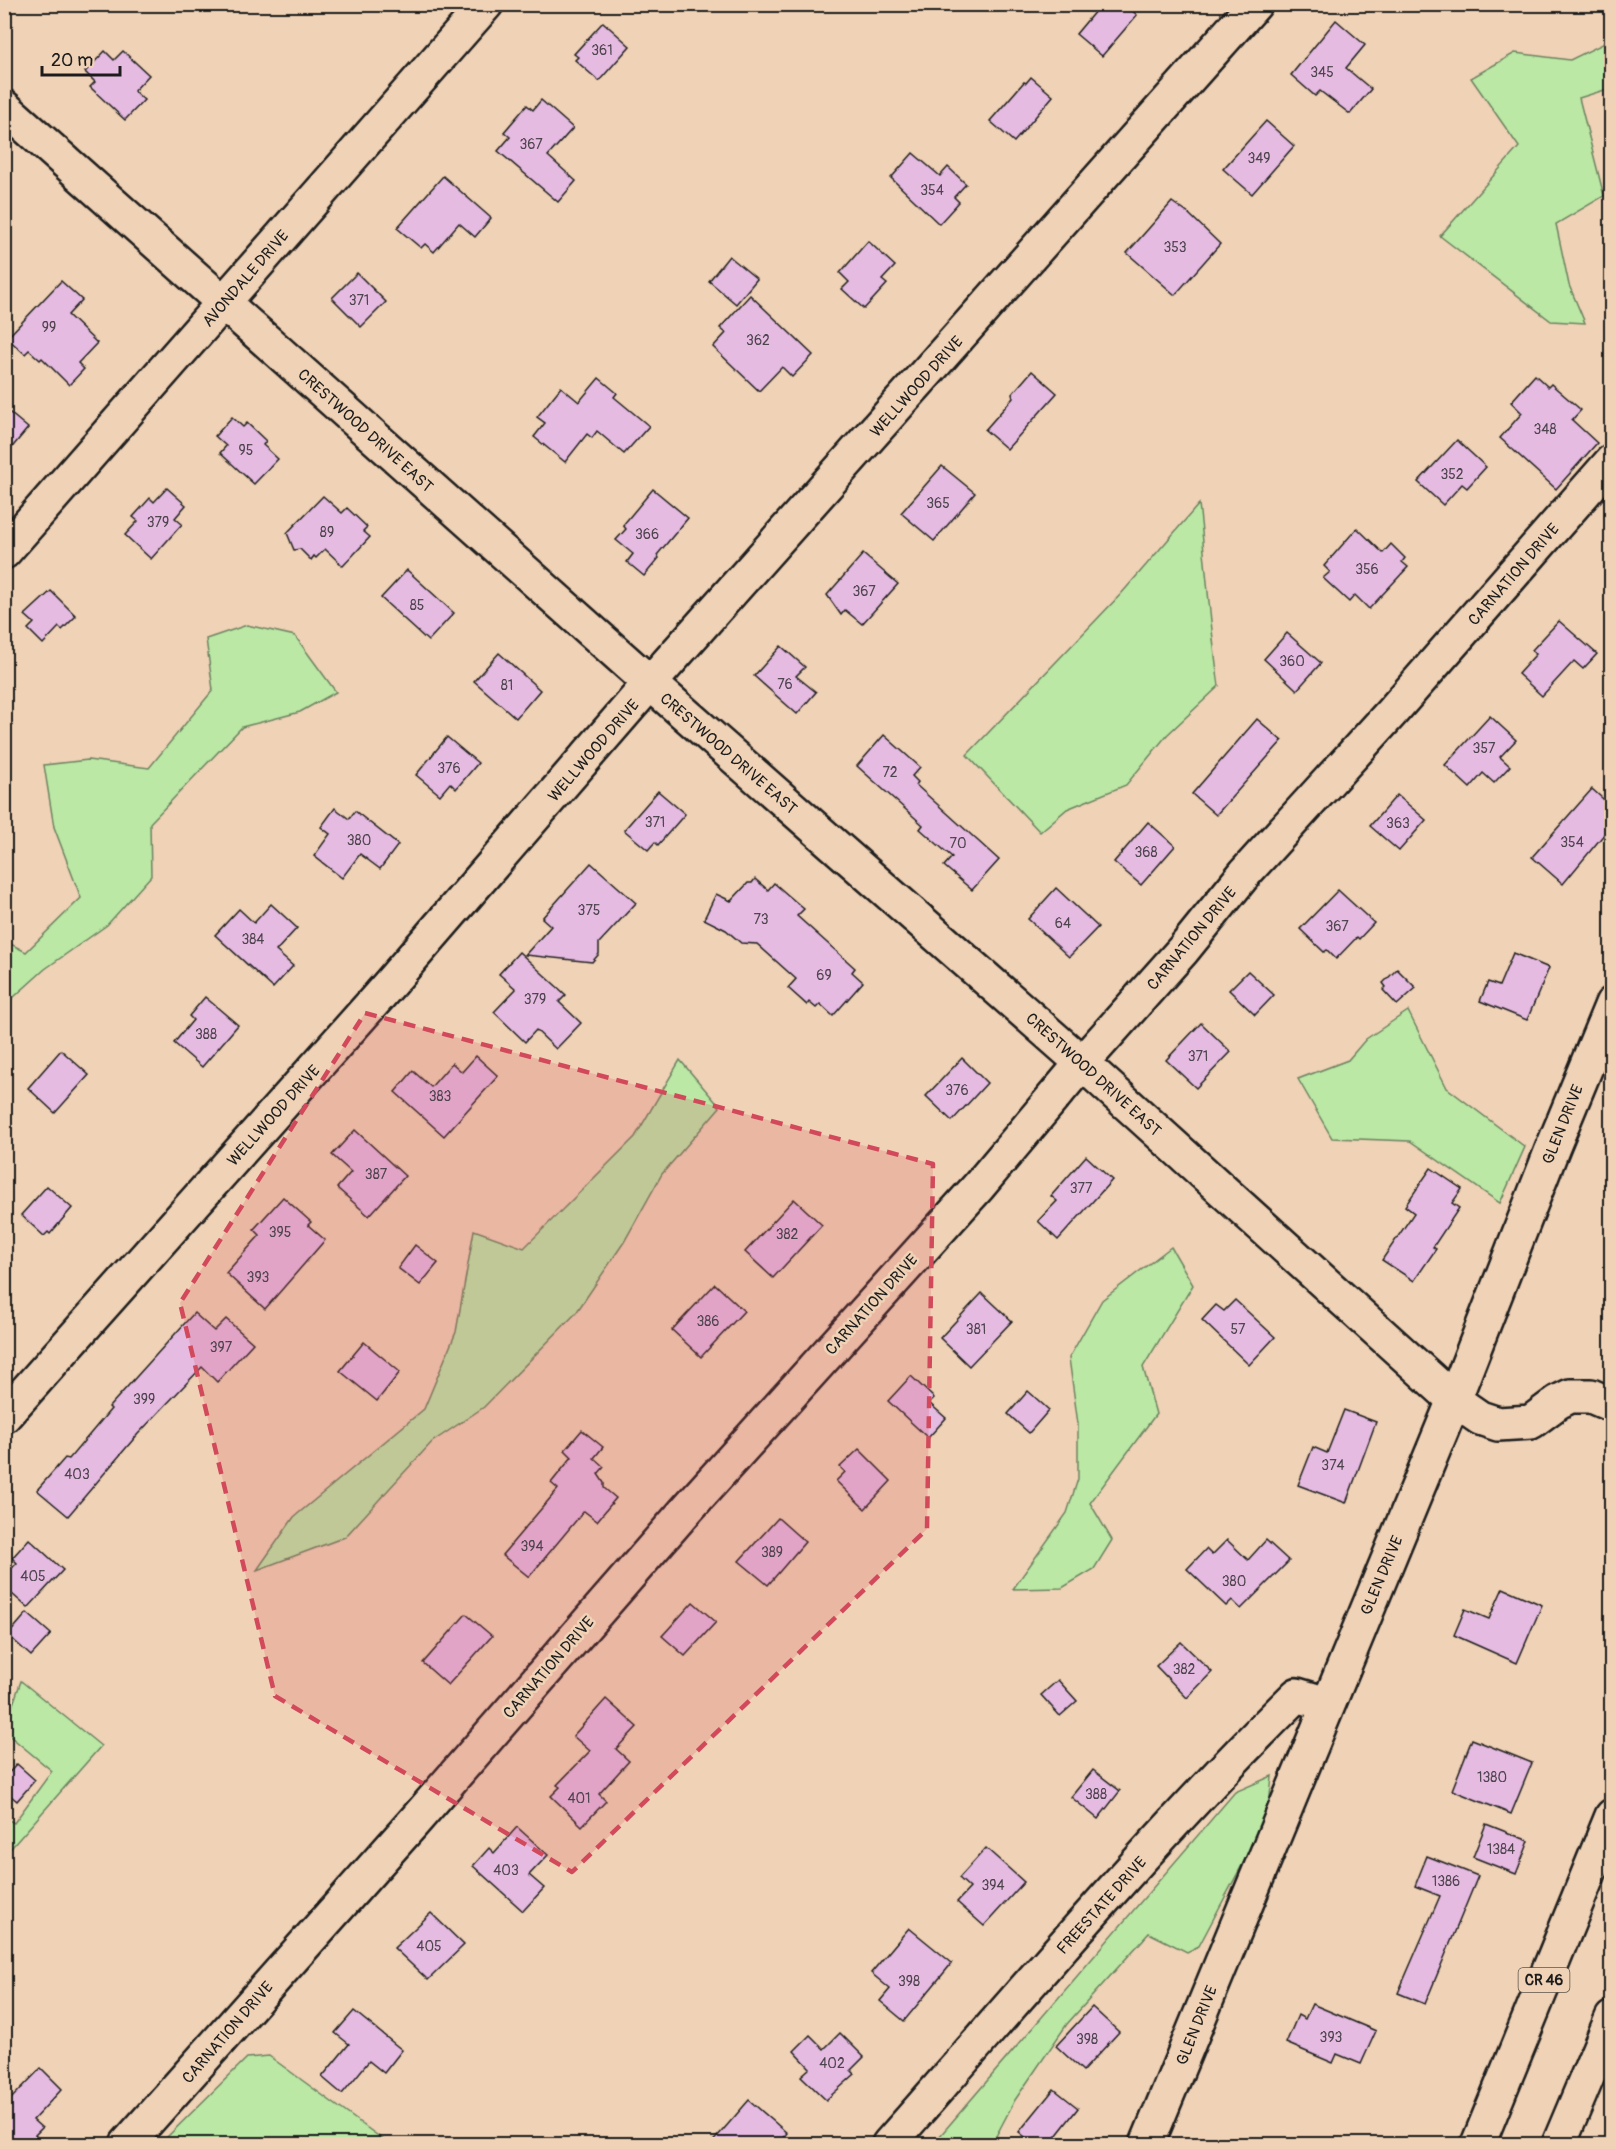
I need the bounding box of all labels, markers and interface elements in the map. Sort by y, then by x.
scale bar [42,39,120,77]
house number: 361 [591,42,613,59]
text: 20 m [51,49,93,72]
house number: 345 [1310,64,1334,81]
house number: 367 [519,136,543,153]
house number: 349 [1247,150,1271,167]
house number: 354 [920,182,944,199]
street label: AVONDALE DRIVE [198,226,293,331]
house number: 353 [1163,239,1187,256]
house number: 371 [349,292,369,309]
house number: 99 [42,319,56,336]
house number: 362 [746,332,770,349]
street label: WELLWOOD DRIVE [866,332,967,441]
street label: CRESTWOOD DRIVE EAST [294,365,437,497]
house number: 348 [1534,421,1557,438]
house number: 95 [239,442,253,459]
house number: 352 [1440,466,1464,483]
house number: 365 [926,495,950,512]
house number: 379 [147,514,169,531]
street label: CARNATION DRIVE [1464,519,1564,630]
house number: 89 [320,524,334,541]
house number: 366 [635,526,659,543]
house number: 356 [1355,561,1379,578]
house number: 367 [852,583,876,600]
house number: 85 [410,597,424,614]
house number: 360 [1279,653,1305,670]
house number: 76 [777,676,793,693]
house number: 81 [501,677,513,694]
street label: CRESTWOOD DRIVE EAST [656,689,801,819]
street label: WELLWOOD DRIVE [544,695,644,806]
house number: 357 [1473,740,1496,757]
house number: 376 [437,760,461,777]
house number: 72 [882,764,898,781]
house number: 371 [645,814,665,831]
house number: 363 [1386,815,1410,832]
house number: 380 [347,832,371,849]
house number: 354 [1560,834,1584,851]
house number: 70 [950,835,966,852]
house number: 368 [1134,844,1158,861]
street label: CARNATION DRIVE [1143,883,1241,994]
house number: 375 [578,902,600,919]
house number: 73 [753,911,769,928]
house number: 64 [1055,915,1071,932]
house number: 367 [1325,918,1349,935]
house number: 384 [242,931,265,948]
house number: 69 [816,967,832,984]
house number: 379 [524,991,546,1008]
street label: CRESTWOOD DRIVE EAST [1022,1009,1165,1141]
house number: 388 [195,1026,217,1043]
house number: 371 [1188,1048,1208,1065]
street label: WELLWOOD DRIVE [223,1061,324,1170]
house number: 376 [945,1082,969,1099]
street label: GLEN DRIVE [1538,1082,1588,1167]
house number: 383 [429,1088,452,1105]
house number: 387 [365,1166,388,1183]
house number: 377 [1070,1180,1093,1197]
house number: 395 [269,1224,291,1241]
house number: 382 [776,1226,799,1243]
street label: CARNATION DRIVE [821,1250,922,1359]
house number: 393 [247,1269,270,1286]
house number: 386 [696,1313,720,1330]
house number: 381 [966,1321,986,1338]
house number: 57 [1231,1321,1246,1338]
house number: 397 [210,1339,233,1356]
house number: 399 [133,1391,155,1408]
house number: 374 [1321,1457,1345,1474]
house number: 403 [64,1466,90,1483]
street label: GLEN DRIVE [1356,1533,1408,1618]
house number: 394 [520,1538,544,1555]
house number: 389 [761,1544,783,1561]
house number: 405 [20,1568,46,1585]
house number: 380 [1222,1573,1246,1590]
street label: CARNATION DRIVE [499,1612,599,1723]
house number: 382 [1173,1661,1196,1678]
house number: 1380 [1477,1769,1507,1786]
house number: 388 [1085,1786,1107,1803]
house number: 401 [567,1790,591,1807]
house number: 1384 [1487,1841,1515,1858]
street label: FREESTATE DRIVE [1053,1853,1151,1959]
house number: 403 [493,1862,519,1879]
house number: 1386 [1432,1873,1460,1890]
house number: 394 [981,1877,1005,1894]
house number: 405 [416,1938,442,1955]
road number: CR 46 [1518,1968,1570,1992]
house number: 398 [898,1973,920,1990]
street label: CARNATION DRIVE [178,1977,278,2088]
street label: GLEN DRIVE [1172,1983,1222,2068]
house number: 393 [1320,2029,1343,2046]
house number: 398 [1076,2031,1098,2048]
house number: 402 [819,2055,845,2072]

